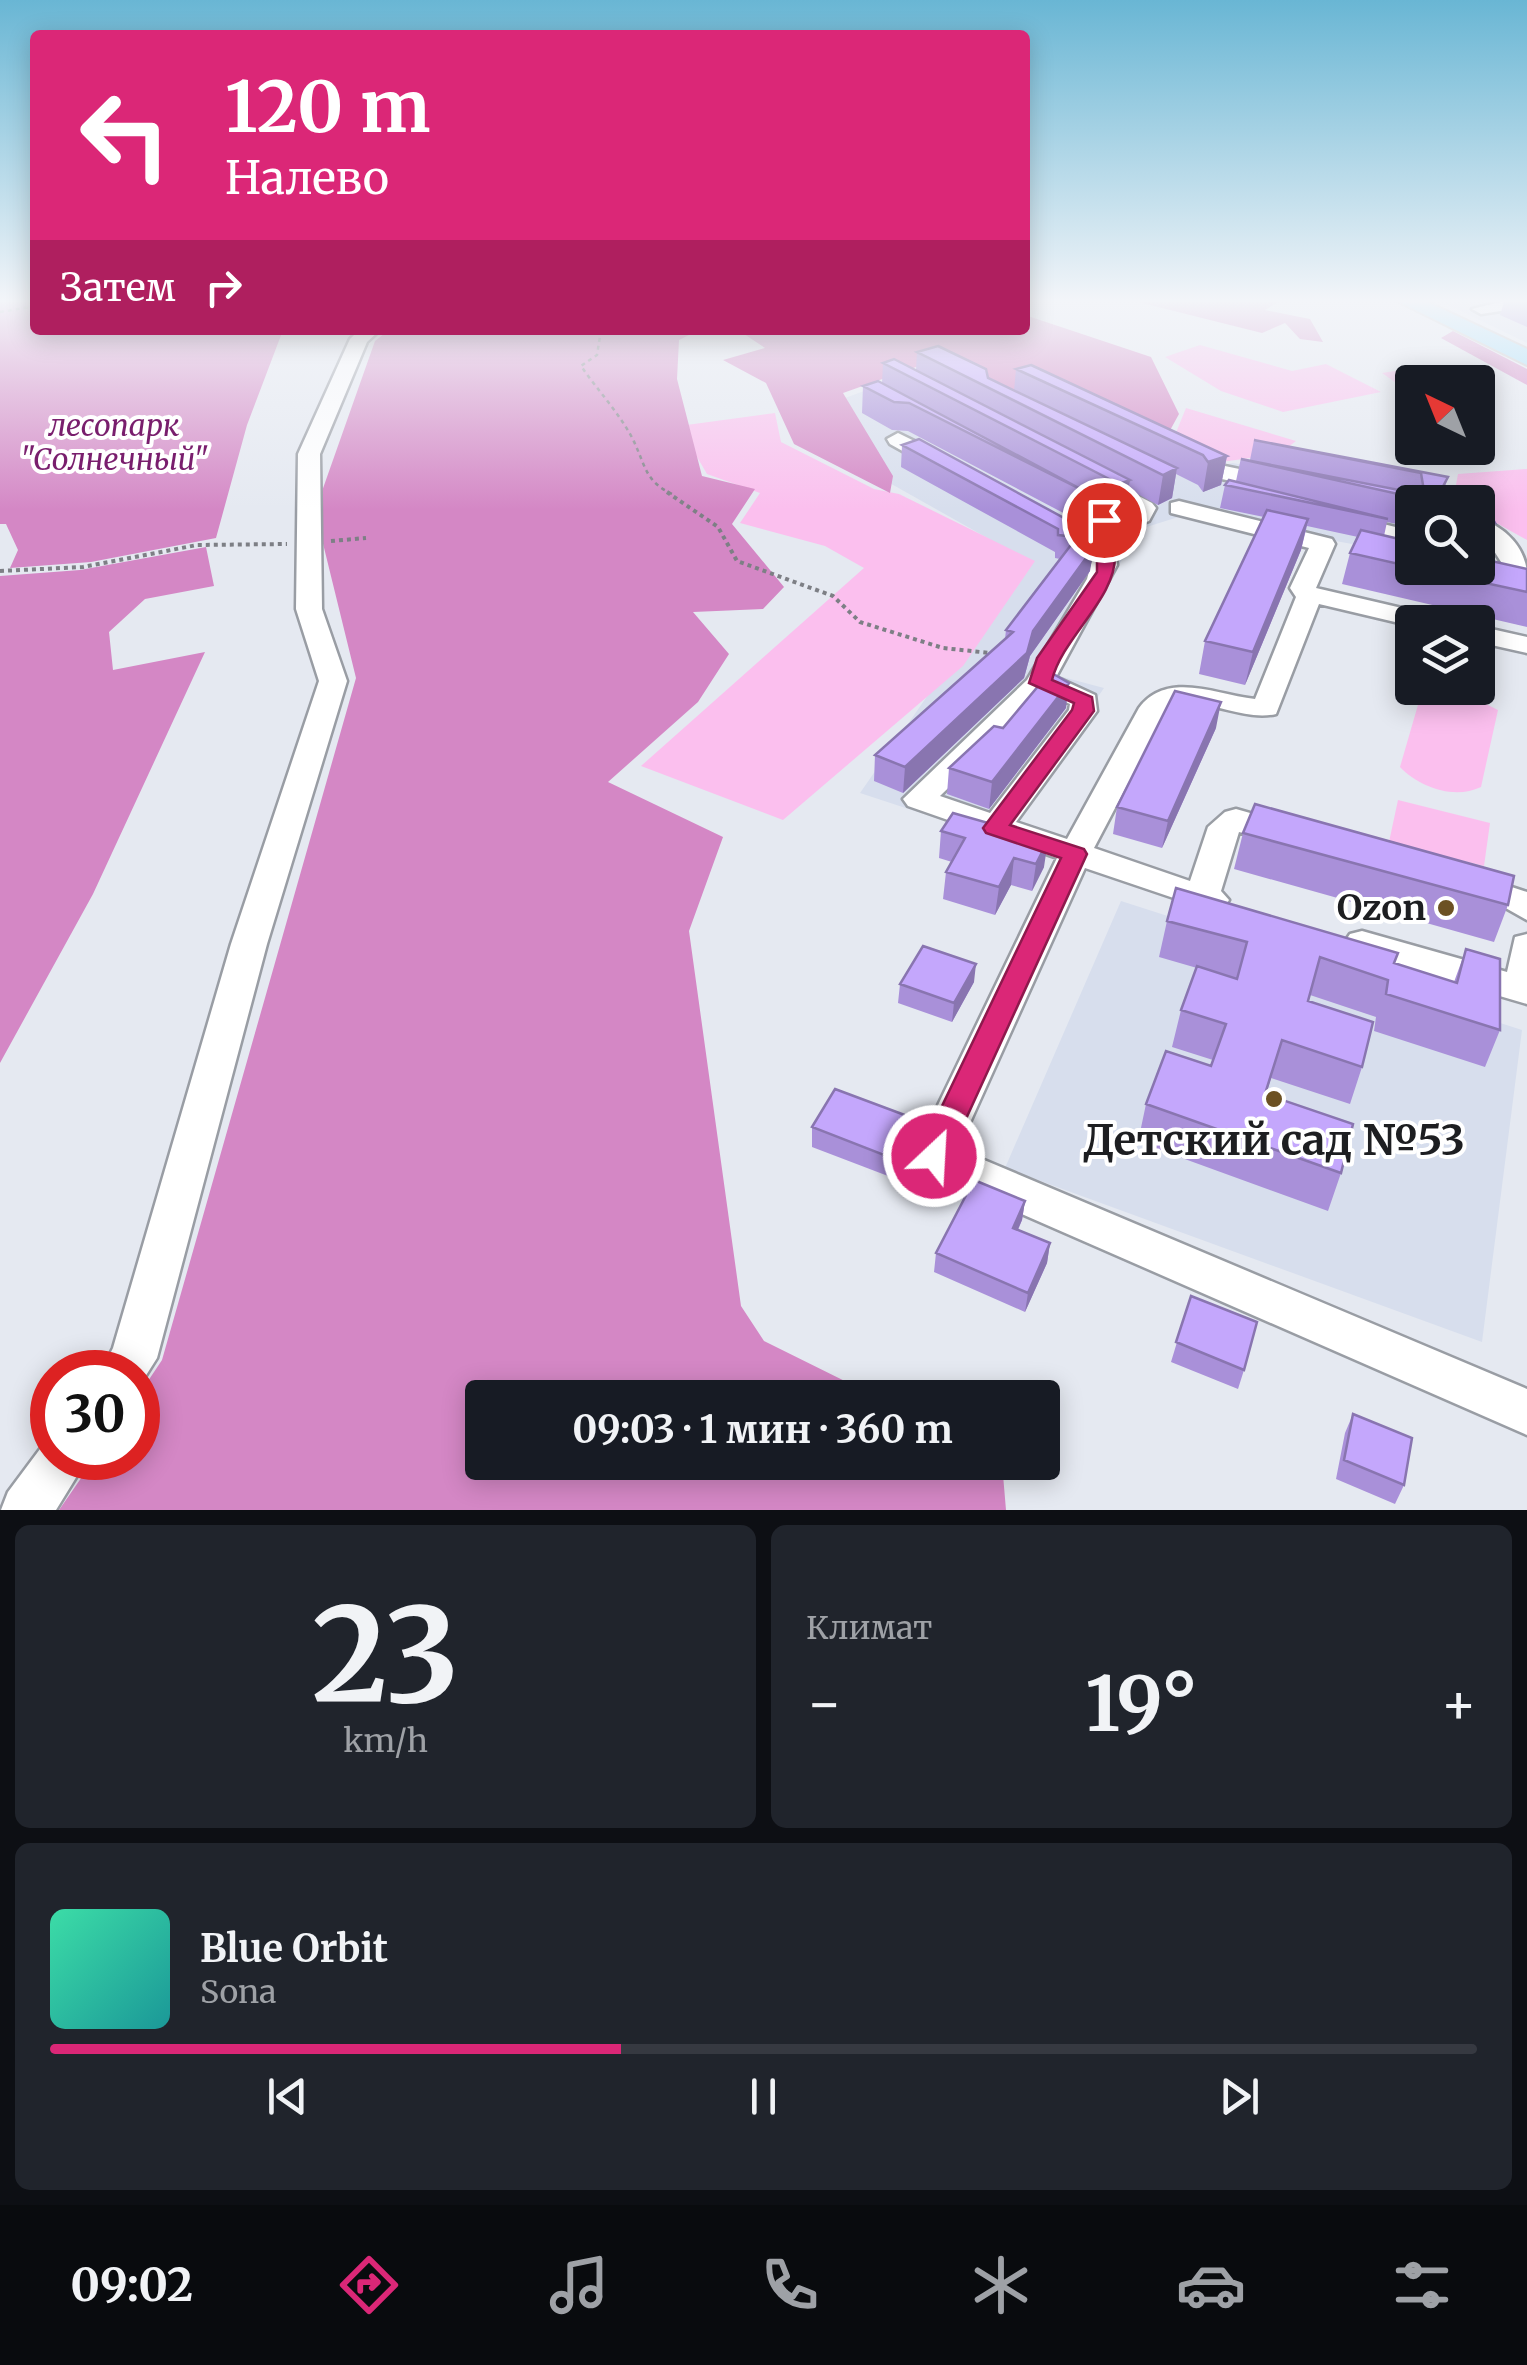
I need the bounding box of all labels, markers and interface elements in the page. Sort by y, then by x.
text: 120 m [225,63,430,151]
icon: left [60,70,190,200]
text: Налево [225,150,389,206]
icon: right [196,260,251,315]
text: Затем [60,264,176,311]
north arrow [1395,365,1495,465]
map controls [1395,365,1495,705]
park label: лесопарк "Солнечный" [20,406,208,478]
pin [1062,478,1147,563]
button: search [1395,485,1495,585]
icon: arrive [1077,493,1132,548]
button: layers [1395,605,1495,705]
place label: Ozon [1337,886,1426,930]
marker: Ozon [1435,897,1457,919]
marker: Детский сад №53 [1263,1088,1285,1110]
position arrow [882,1104,986,1208]
place label: Детский сад №53 [1083,1114,1465,1166]
speed limit sign: 30 [30,1350,160,1480]
text: 09:03 · 1 мин · 360 m [572,1406,953,1453]
text: 23 [312,1574,459,1737]
text: Климат [806,1608,932,1648]
text: 19° [1085,1657,1198,1751]
text: − [806,1669,843,1738]
text: + [1440,1669,1477,1738]
text: km/h [343,1721,428,1761]
text: Blue Orbit [200,1925,388,1972]
text: Sona [200,1972,276,2012]
icon: previous [260,2069,315,2124]
icon: pause [736,2069,791,2124]
icon: next [1212,2069,1267,2124]
icon: directions [334,2250,404,2320]
icon: music [544,2250,614,2320]
icon: phone [755,2250,825,2320]
icon: climate [966,2250,1036,2320]
icon: car [1176,2250,1246,2320]
icon: filters [1387,2250,1457,2320]
text: 09:02 [70,2257,193,2313]

